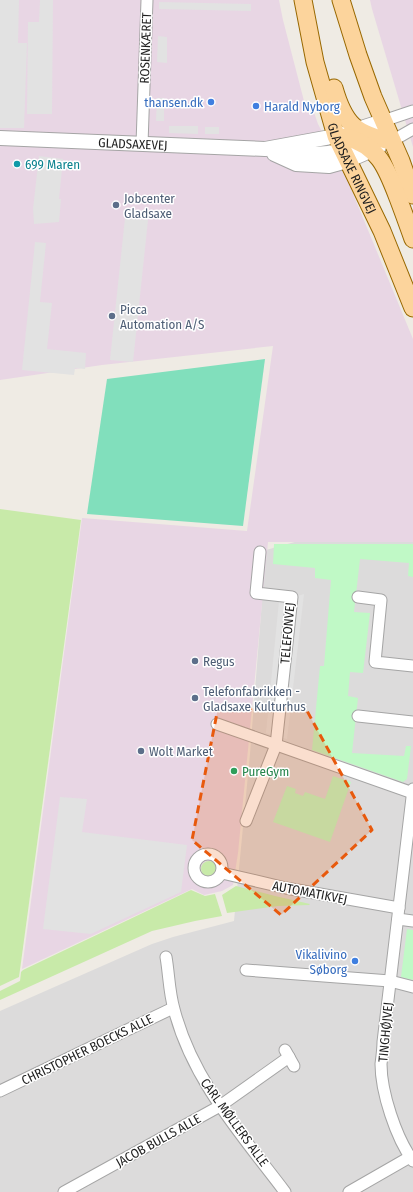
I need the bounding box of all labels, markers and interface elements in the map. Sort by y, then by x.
street label: ROSENKÆRET [137,12,154,84]
place label: thansen.dk [144,95,204,110]
marker: thansen.dk [206,97,216,107]
place label: Harald Nyborg [264,99,341,114]
marker: Harald Nyborg [251,101,261,111]
street label: GLADSAXE RINGVEJ [325,121,379,216]
street label: GLADSAXEVEJ [98,135,168,153]
place label: 699 Maren [25,157,80,172]
marker: 699 Maren [12,159,22,169]
place label: Jobcenter Gladsaxe [124,191,175,221]
marker: Jobcenter Gladsaxe [111,200,121,210]
place label: Picca Automation A/S [120,302,205,332]
marker: Picca Automation A/S [107,311,117,321]
street label: TELEFONVEJ [277,602,298,664]
place label: Regus [203,654,235,669]
marker: Regus [190,656,200,666]
place label: Telefonfabrikken - Gladsaxe Kulturhus [203,684,306,714]
marker: Telefonfabrikken - Gladsaxe Kulturhus [190,693,200,703]
place label: Wolt Market [149,744,214,759]
marker: Wolt Market [136,746,146,756]
place label: PureGym [242,764,289,779]
marker: PureGym [229,766,239,776]
street label: AUTOMATIKVEJ [271,878,349,907]
place label: Vikalivino Søborg [296,947,348,977]
marker: Vikalivino Søborg [350,956,360,966]
street label: TINGHØJVEJ [375,1001,396,1063]
street label: CHRISTOPHER BOECKS ALLE [19,1011,155,1088]
street label: CARL MØLLERS ALLE [198,1075,272,1169]
street label: JACOB BULLS ALLE [113,1111,203,1170]

